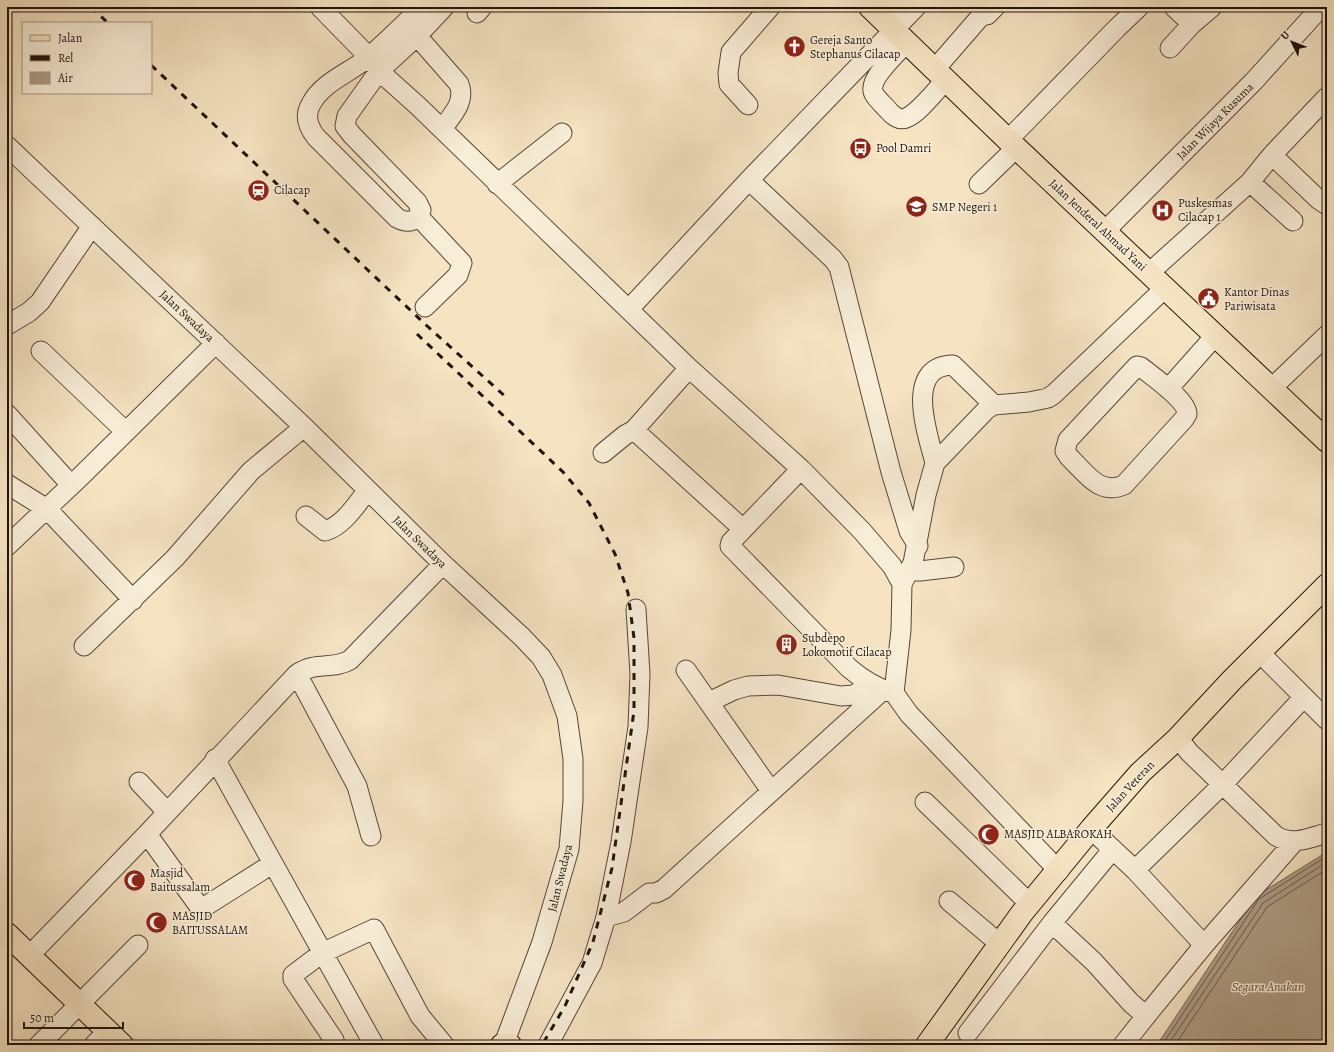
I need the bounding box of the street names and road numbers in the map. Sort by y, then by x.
street label: Jalan Wijaya Kusuma [1173,79,1257,163]
street label: Jalan Jenderal Ahmad Yani [1046,175,1150,275]
street label: Jalan Swadaya [156,287,218,346]
street label: Jalan Swadaya [390,512,451,572]
street label: Jalan Veteran [1102,757,1158,815]
street label: Jalan Swadaya [544,842,576,913]

